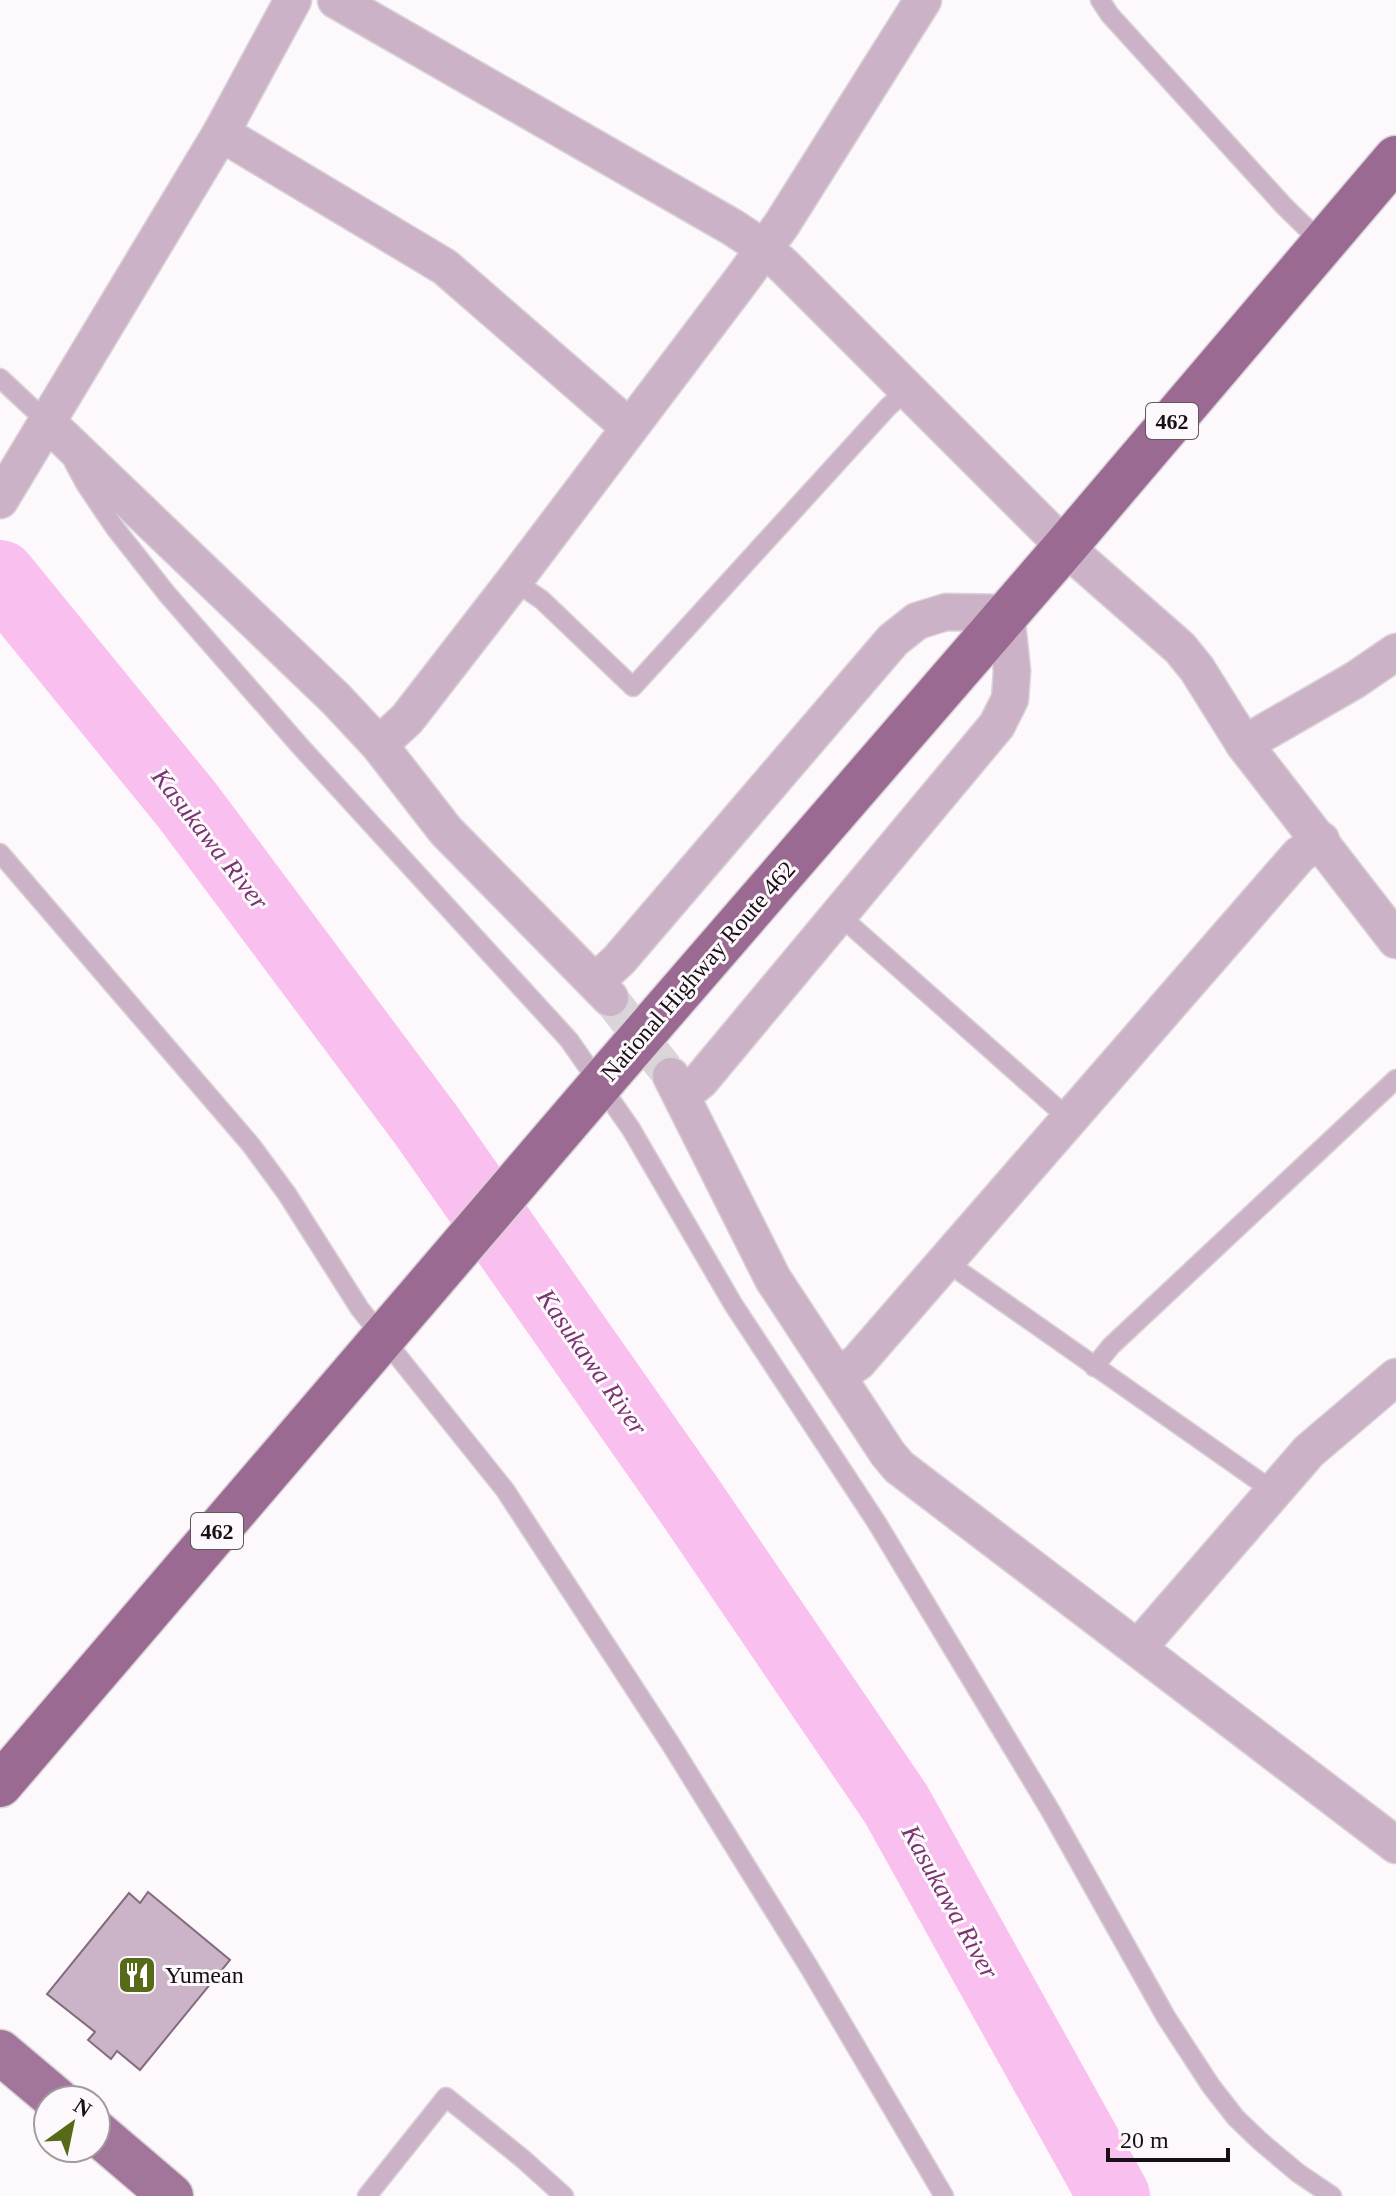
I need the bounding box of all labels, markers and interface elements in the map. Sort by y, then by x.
road number: 462 [1146,403,1198,439]
water label: Kasukawa River [145,762,275,916]
street label: National Highway Route 462 [596,856,800,1086]
water label: Kasukawa River [530,1283,653,1441]
road number: 462 [191,1513,243,1549]
water label: Kasukawa River [895,1819,1005,1985]
restaurant icon: Yumean [116,1954,158,1996]
place label: Yumean [165,1962,244,1988]
north arrow [32,2084,112,2164]
text: N [69,2093,96,2123]
scale bar [1108,2112,1228,2162]
text: 20 m [1120,2127,1169,2153]

